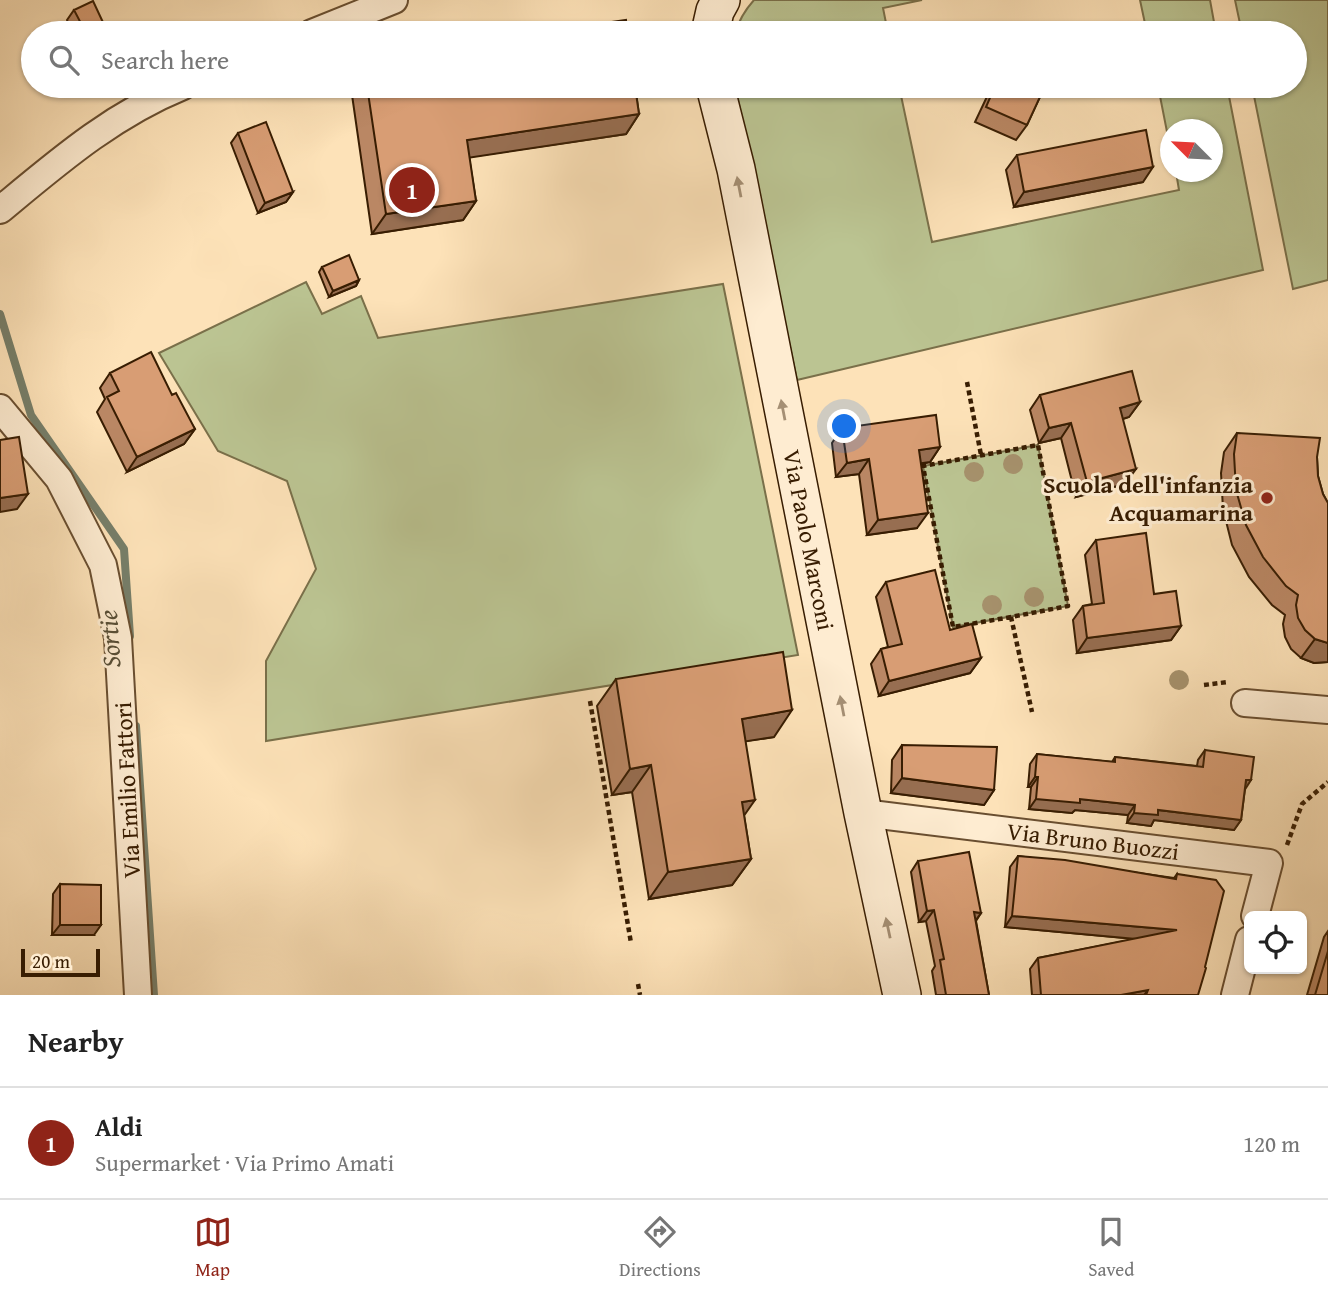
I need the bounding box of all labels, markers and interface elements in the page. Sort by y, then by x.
search box [21,21,1307,98]
text: Search here [101,40,229,79]
icon: search [45,41,83,79]
north arrow [1160,119,1223,182]
pin: 1 [389,164,435,216]
one-way arrow [734,176,745,198]
one-way arrow [778,399,789,421]
your location [827,409,861,443]
street label: Via Paolo Marconi [774,447,844,634]
place label: Scuola dell'infanzia Acquamarina [1043,467,1254,530]
marker: Scuola dell'infanzia Acquamarina [1259,490,1275,506]
water label: Sortie [88,609,130,669]
one-way arrow [836,695,847,717]
street label: Via Emilio Fattori [105,701,149,879]
street label: Via Bruno Buozzi [1005,813,1181,869]
map controls [1244,911,1307,974]
button: locate [1244,911,1307,974]
one-way arrow [882,917,893,939]
scale bar [21,946,100,978]
text: 20 m [32,947,70,975]
text: Nearby [28,1019,124,1063]
text: Aldi [95,1107,143,1146]
text: 1 [45,1127,57,1160]
text: 120 m [1243,1127,1300,1160]
text: Supermarket · Via Primo Amati [95,1146,394,1179]
tab: Map [194,1213,232,1283]
tab: Directions [619,1213,701,1283]
tab: Saved [1088,1213,1134,1283]

